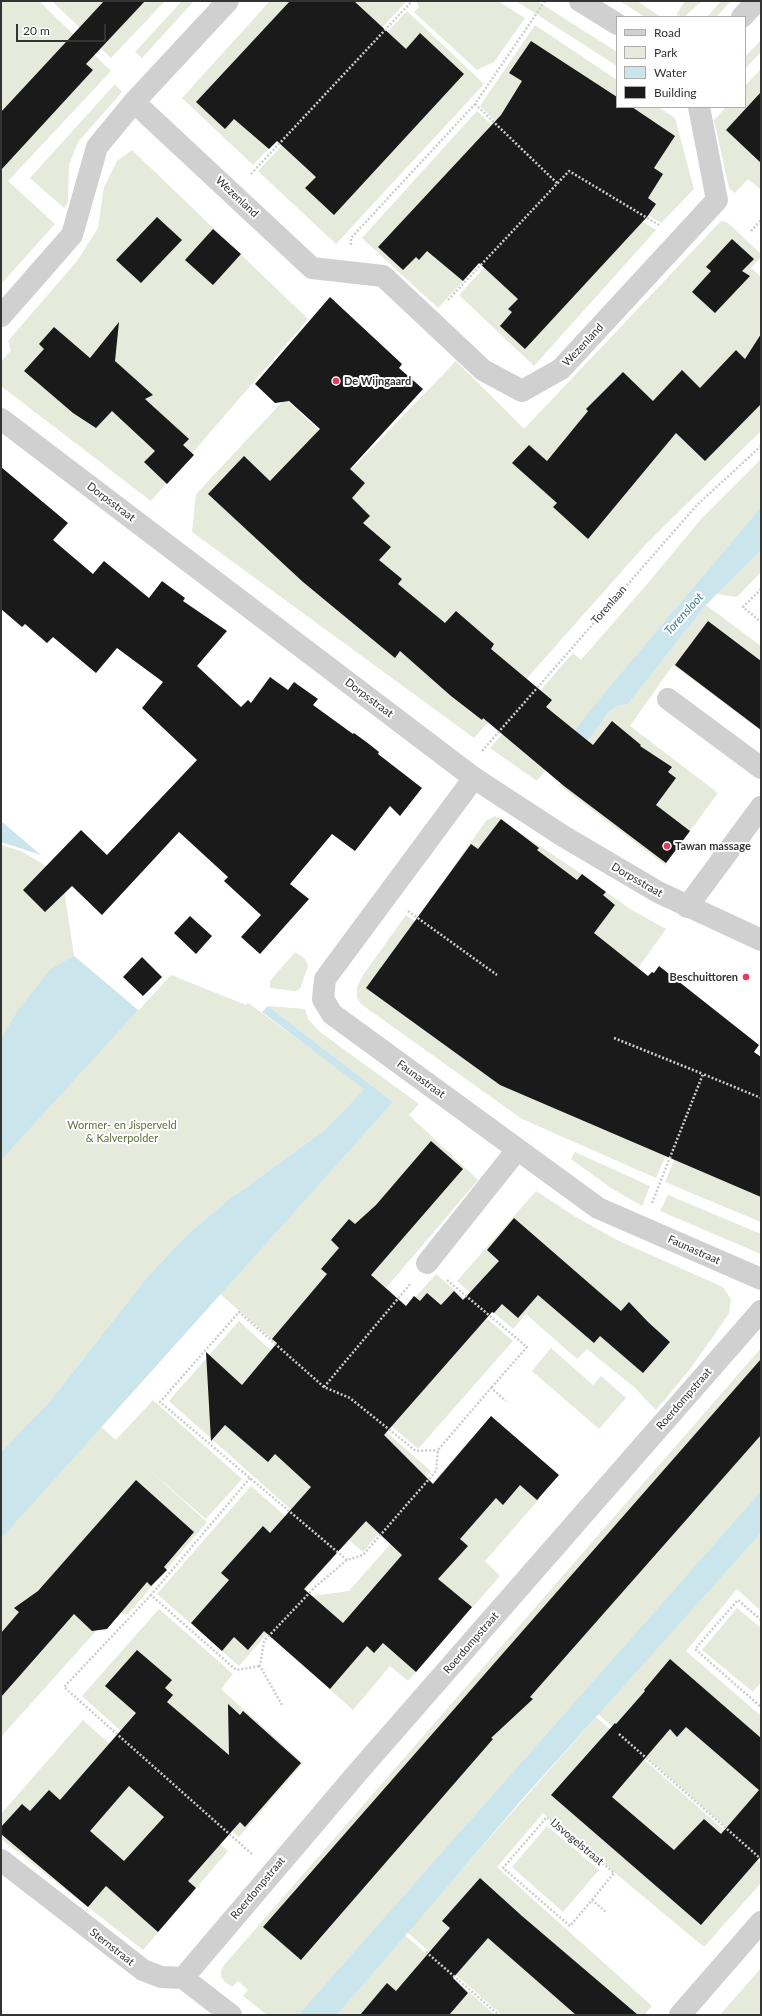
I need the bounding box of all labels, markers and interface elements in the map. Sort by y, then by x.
scale bar [18,16,108,42]
legend [616,16,746,108]
text: 20 m [23,23,50,38]
text: Road [654,25,681,40]
text: Park [654,45,677,60]
text: Water [654,65,687,80]
text: Building [654,85,697,100]
street label: Wezenland [213,174,261,220]
street label: Wezenland [560,321,606,369]
place label: De Wijngaard [344,374,411,388]
marker: De Wijngaard [331,376,341,386]
street label: Dorpsstraat [84,480,138,524]
street label: Torenlaan [589,583,629,627]
water label: Torensloot [661,590,707,638]
street label: Dorpsstraat [342,676,396,720]
place label: Tawan massage [675,839,751,853]
marker: Tawan massage [662,841,672,851]
street label: Dorpsstraat [609,860,665,900]
place label: Beschuittoren [670,970,738,984]
marker: Beschuittoren [741,972,751,982]
street label: Faunastraat [394,1057,448,1101]
park label: Wormer- en Jisperveld & Kalverpolder [67,1118,177,1144]
street label: Faunastraat [666,1233,722,1267]
street label: Roerdompstraat [654,1365,714,1433]
street label: Roerdompstraat [441,1609,501,1677]
street label: IJsvogelstraat [548,1816,606,1868]
street label: Roerdompstraat [228,1854,288,1922]
street label: Sternstraat [87,1925,137,1969]

